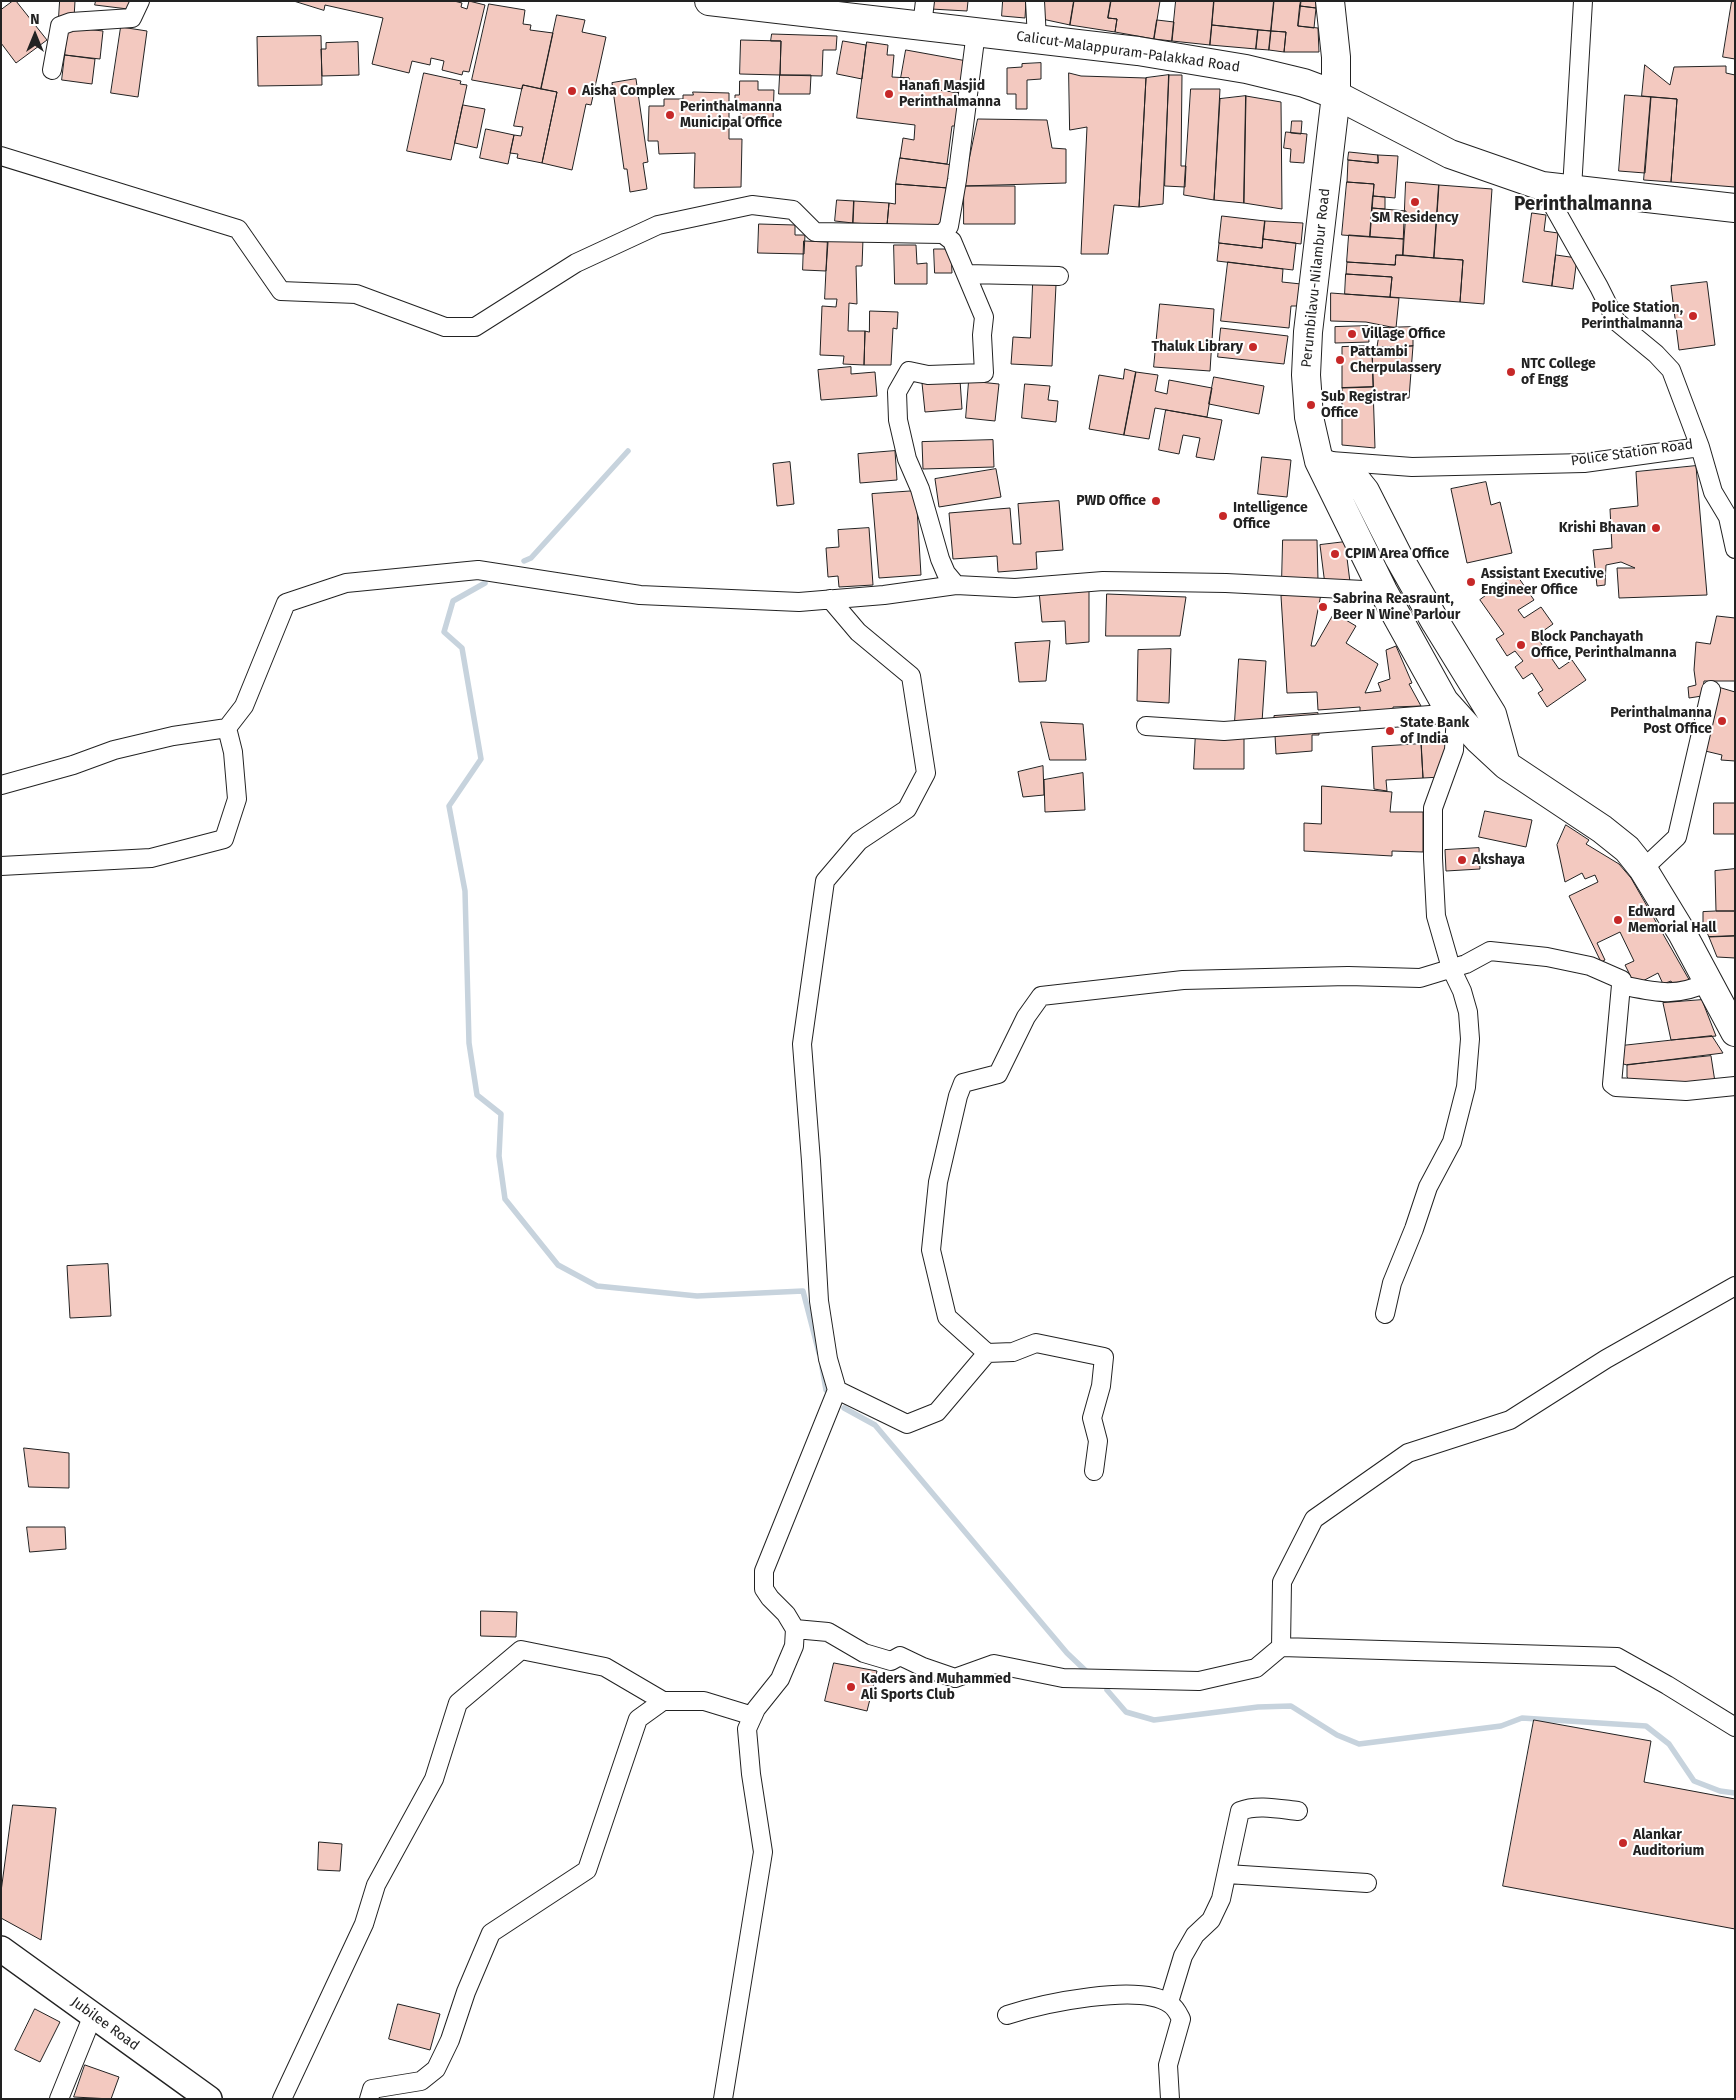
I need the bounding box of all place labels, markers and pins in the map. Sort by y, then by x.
place label: Hanafi Masjid Perinthalmanna [899,78,1001,110]
place label: Aisha Complex [582,83,675,99]
marker: Aisha Complex [566,85,578,97]
marker: Hanafi Masjid Perinthalmanna [883,88,895,100]
place label: Perinthalmanna Municipal Office [680,99,782,132]
marker: Perinthalmanna Municipal Office [664,109,676,121]
marker: SM Residency [1409,196,1421,208]
place label: SM Residency [1371,210,1459,226]
place label: Police Station, Perinthalmanna [1581,300,1683,332]
marker: Police Station, Perinthalmanna [1687,310,1699,322]
place label: Village Office [1362,326,1445,342]
marker: Village Office [1346,328,1358,340]
place label: Thaluk Library [1151,339,1243,355]
marker: Thaluk Library [1247,341,1259,353]
place label: Pattambi Cherpulassery [1350,344,1441,377]
marker: Pattambi Cherpulassery [1334,354,1346,366]
place label: NTC College of Engg [1521,356,1596,388]
marker: NTC College of Engg [1505,366,1517,378]
place label: Sub Registrar Office [1321,389,1407,422]
marker: Sub Registrar Office [1305,399,1317,411]
place label: PWD Office [1076,493,1146,509]
marker: PWD Office [1150,495,1162,507]
place label: Intelligence Office [1233,500,1308,532]
marker: Intelligence Office [1217,510,1229,522]
place label: Krishi Bhavan [1559,520,1646,536]
marker: Krishi Bhavan [1650,522,1662,534]
place label: CPIM Area Office [1345,546,1449,562]
marker: CPIM Area Office [1329,548,1341,560]
place label: Assistant Executive Engineer Office [1481,566,1604,598]
marker: Assistant Executive Engineer Office [1465,576,1477,588]
place label: Sabrina Reasraunt, Beer N Wine Parlour [1333,591,1460,624]
marker: Sabrina Reasraunt, Beer N Wine Parlour [1317,601,1329,613]
place label: Block Panchayath Office, Perinthalmanna [1531,629,1677,662]
marker: Block Panchayath Office, Perinthalmanna [1515,639,1527,651]
place label: Perinthalmanna Post Office [1610,705,1712,738]
place label: State Bank of India [1400,715,1469,748]
marker: Perinthalmanna Post Office [1716,715,1728,727]
marker: State Bank of India [1384,725,1396,737]
place label: Akshaya [1472,852,1525,868]
marker: Akshaya [1456,854,1468,866]
place label: Edward Memorial Hall [1628,904,1716,936]
marker: Edward Memorial Hall [1612,914,1624,926]
place label: Kaders and Muhammed Ali Sports Club [861,1671,1011,1704]
marker: Kaders and Muhammed Ali Sports Club [845,1681,857,1693]
place label: Alankar Auditorium [1633,1827,1704,1860]
marker: Alankar Auditorium [1617,1837,1629,1849]

